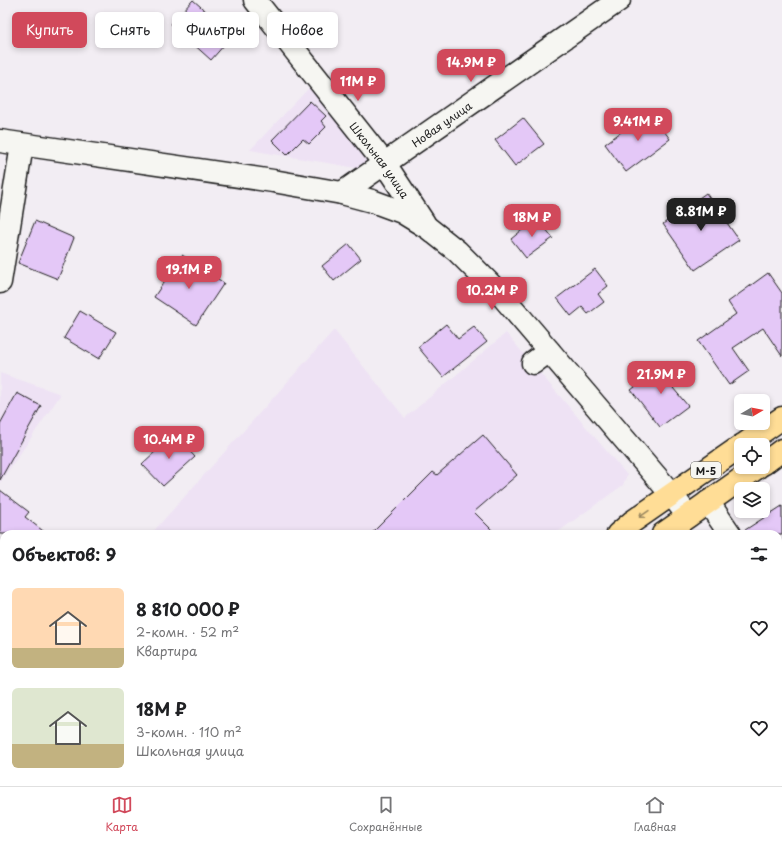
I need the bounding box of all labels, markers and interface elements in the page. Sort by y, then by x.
chip: Купить [12,12,87,48]
chip: Снять [95,12,164,48]
chip: Фильтры [172,12,259,48]
chip: Новое [267,12,338,48]
pin: 14.9M ₽ [434,49,508,83]
text: 14.9M ₽ [446,52,496,71]
pin: 11M ₽ [330,68,386,102]
text: 11M ₽ [340,71,376,90]
street label: Новая улица [408,97,475,151]
pin: 9.41M ₽ [601,108,675,142]
text: 9.41M ₽ [613,111,663,130]
street label: Школьная улица [346,118,414,202]
pin: 8.81M ₽ [664,198,738,232]
text: 8.81M ₽ [676,201,726,220]
pin: 18M ₽ [504,204,560,238]
text: 18M ₽ [513,207,551,226]
pin: 19.1M ₽ [152,256,226,290]
text: 19.1M ₽ [166,259,212,278]
pin: 10.2M ₽ [455,277,529,311]
text: 10.2M ₽ [466,280,518,299]
pin: 21.9M ₽ [624,361,698,395]
text: 21.9M ₽ [636,364,686,383]
north arrow [734,394,770,430]
map controls [734,394,770,518]
pin: 10.4M ₽ [132,426,206,460]
text: 10.4M ₽ [143,429,195,448]
button: locate [734,438,770,474]
road number: М-5 [691,462,721,478]
button: layers [734,482,770,518]
one-way arrow [639,510,650,518]
text: Объектов: 9 [12,541,116,567]
icon: filters [748,543,770,565]
text: 8 810 000 ₽ [136,596,240,622]
icon: home [44,604,92,652]
icon: heart [748,617,770,639]
text: 2-комн. · 52 m² [136,622,239,641]
text: Квартира [136,641,197,660]
text: 18M ₽ [136,696,187,722]
icon: home [44,704,92,752]
icon: heart [748,717,770,739]
text: 3-комн. · 110 m² [136,722,242,741]
text: Школьная улица [136,741,244,760]
tab: Карта [106,794,138,835]
tab: Сохранённые [349,794,423,835]
tab: Главная [634,794,676,835]

